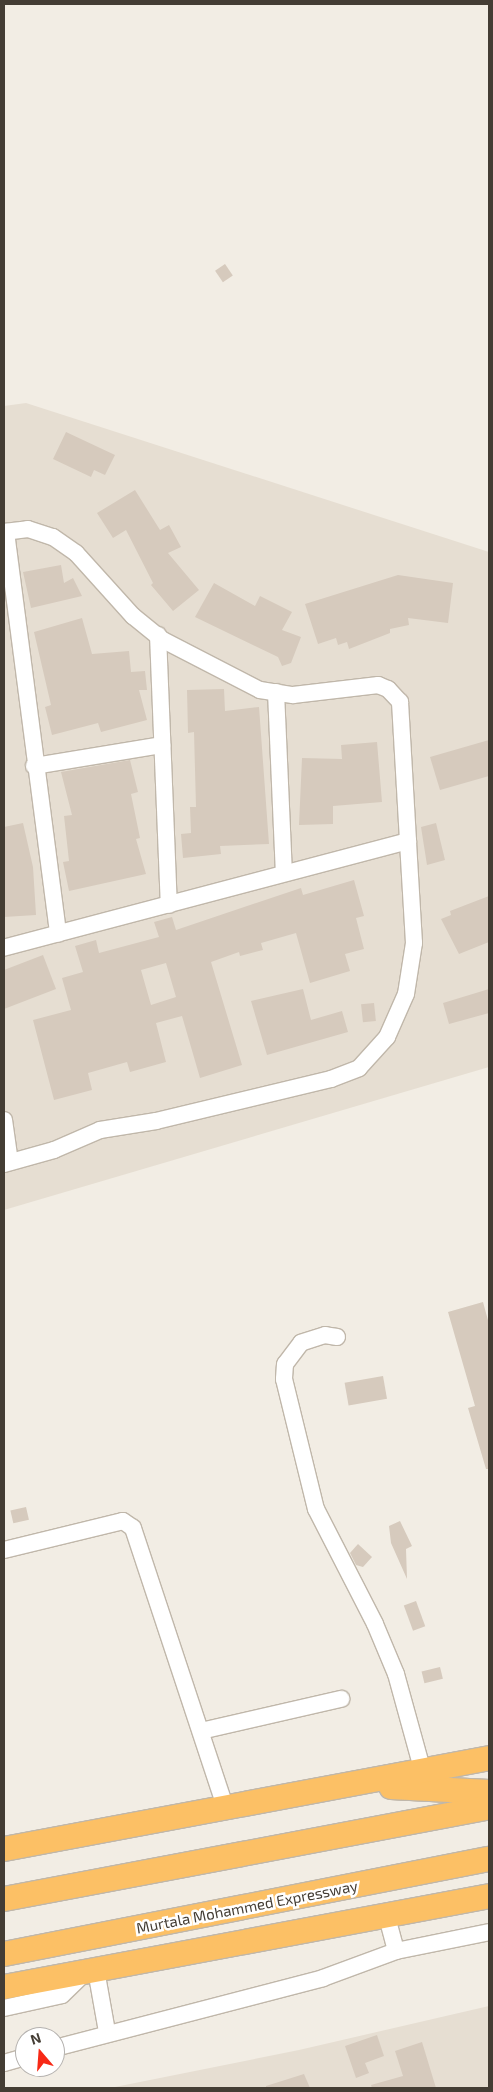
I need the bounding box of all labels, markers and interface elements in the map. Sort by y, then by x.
street label: Murtala Mohammed Expressway [135,1877,359,1937]
north arrow [15,2027,65,2077]
text: N [28,2029,43,2048]

